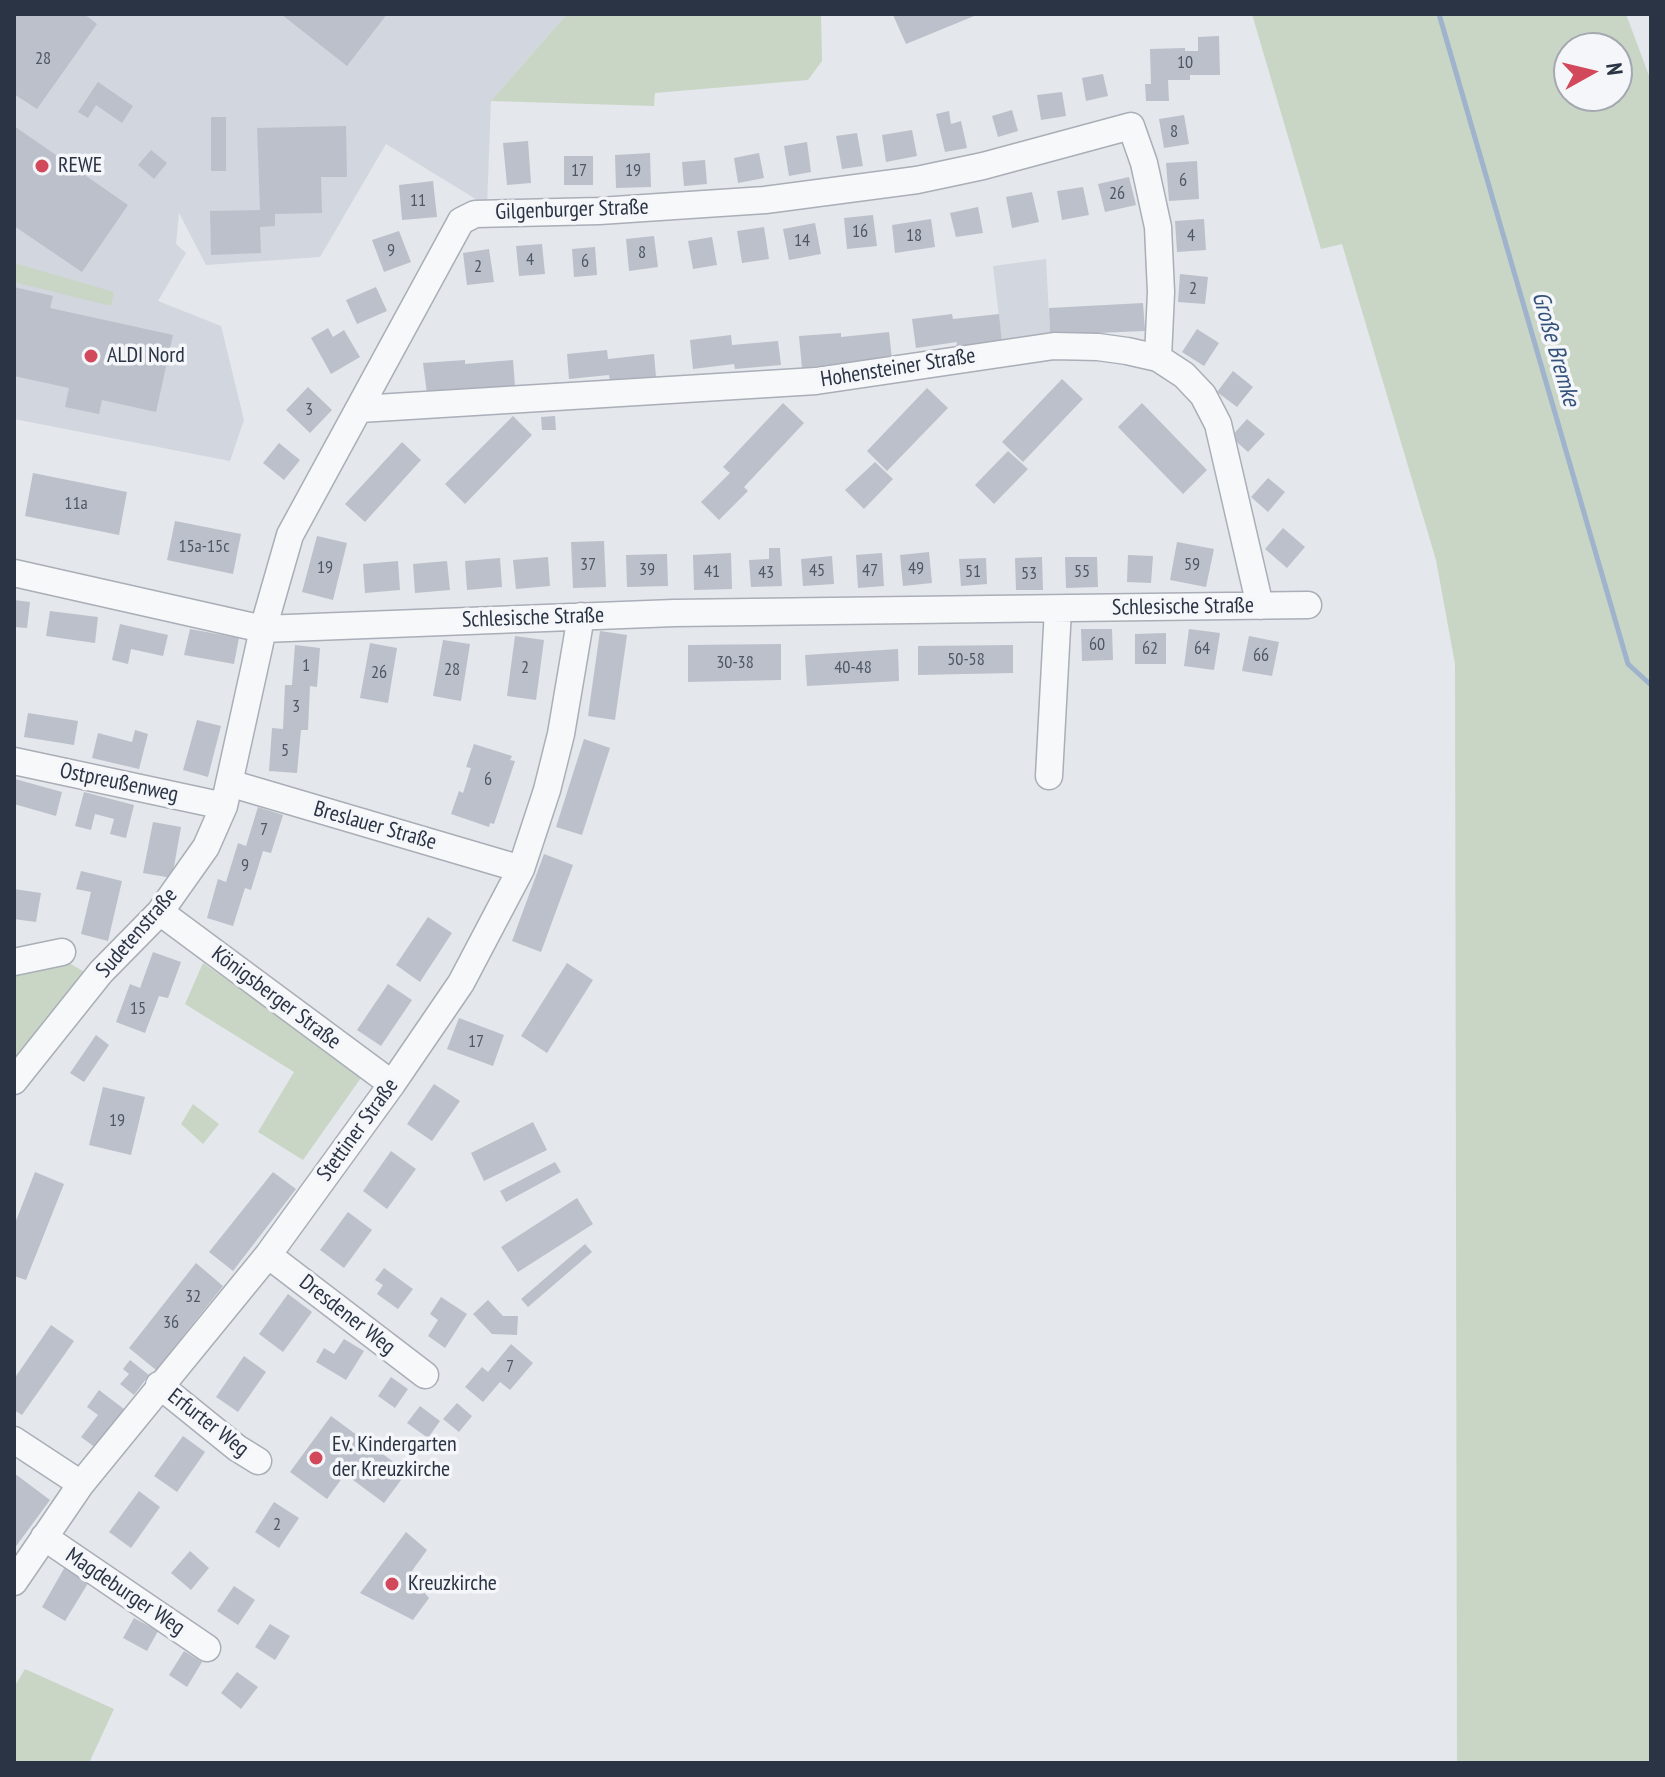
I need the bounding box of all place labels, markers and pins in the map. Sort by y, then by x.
place label: REWE [58,153,102,179]
marker: REWE [33,157,51,175]
place label: ALDI Nord [107,343,185,369]
marker: ALDI Nord [82,347,100,365]
place label: Ev. Kindergarten der Kreuzkirche [332,1432,457,1484]
marker: Ev. Kindergarten der Kreuzkirche [307,1449,325,1467]
place label: Kreuzkirche [408,1571,497,1597]
marker: Kreuzkirche [383,1575,401,1593]

